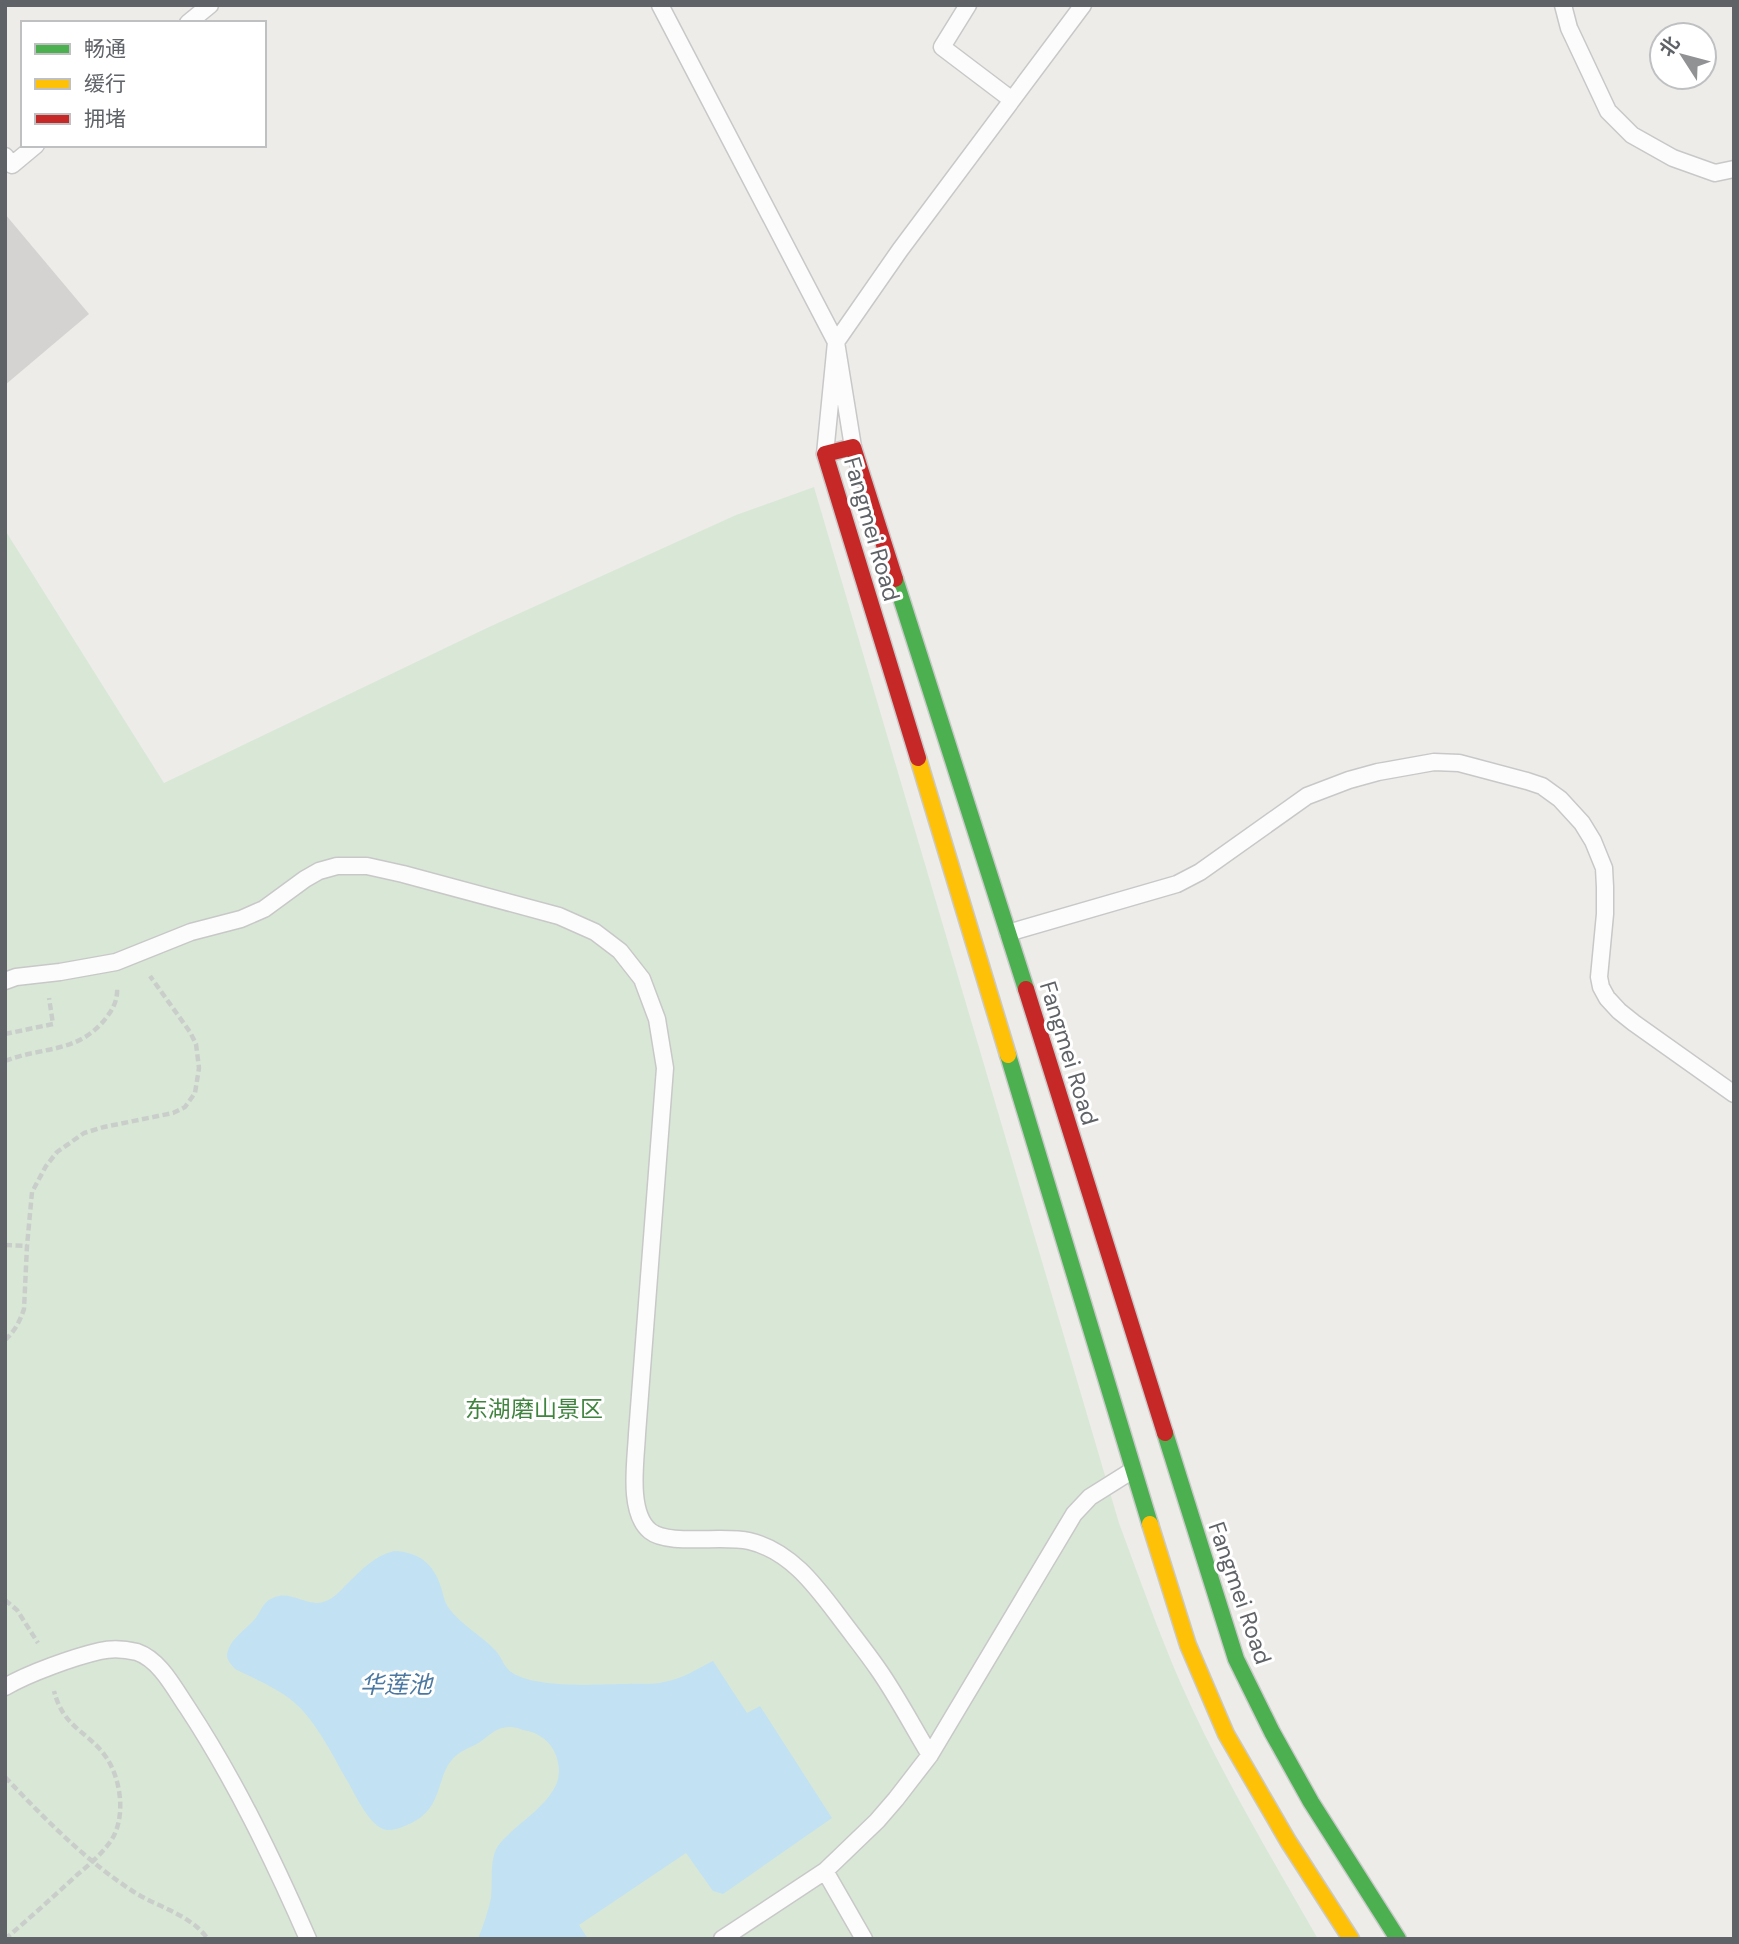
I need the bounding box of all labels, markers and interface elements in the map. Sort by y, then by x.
legend [21,21,266,147]
north arrow [1648,21,1718,91]
text: 北 [1654,31,1685,61]
text: 畅通 [84,35,126,63]
text: 缓行 [84,70,126,98]
text: 拥堵 [84,105,126,133]
street label: Fangmei Road [837,453,907,605]
street label: Fangmei Road [1033,977,1105,1129]
park label: 东湖磨山景区 [465,1394,603,1424]
street label: Fangmei Road [1202,1518,1278,1668]
water label: 华莲池 [360,1669,434,1700]

